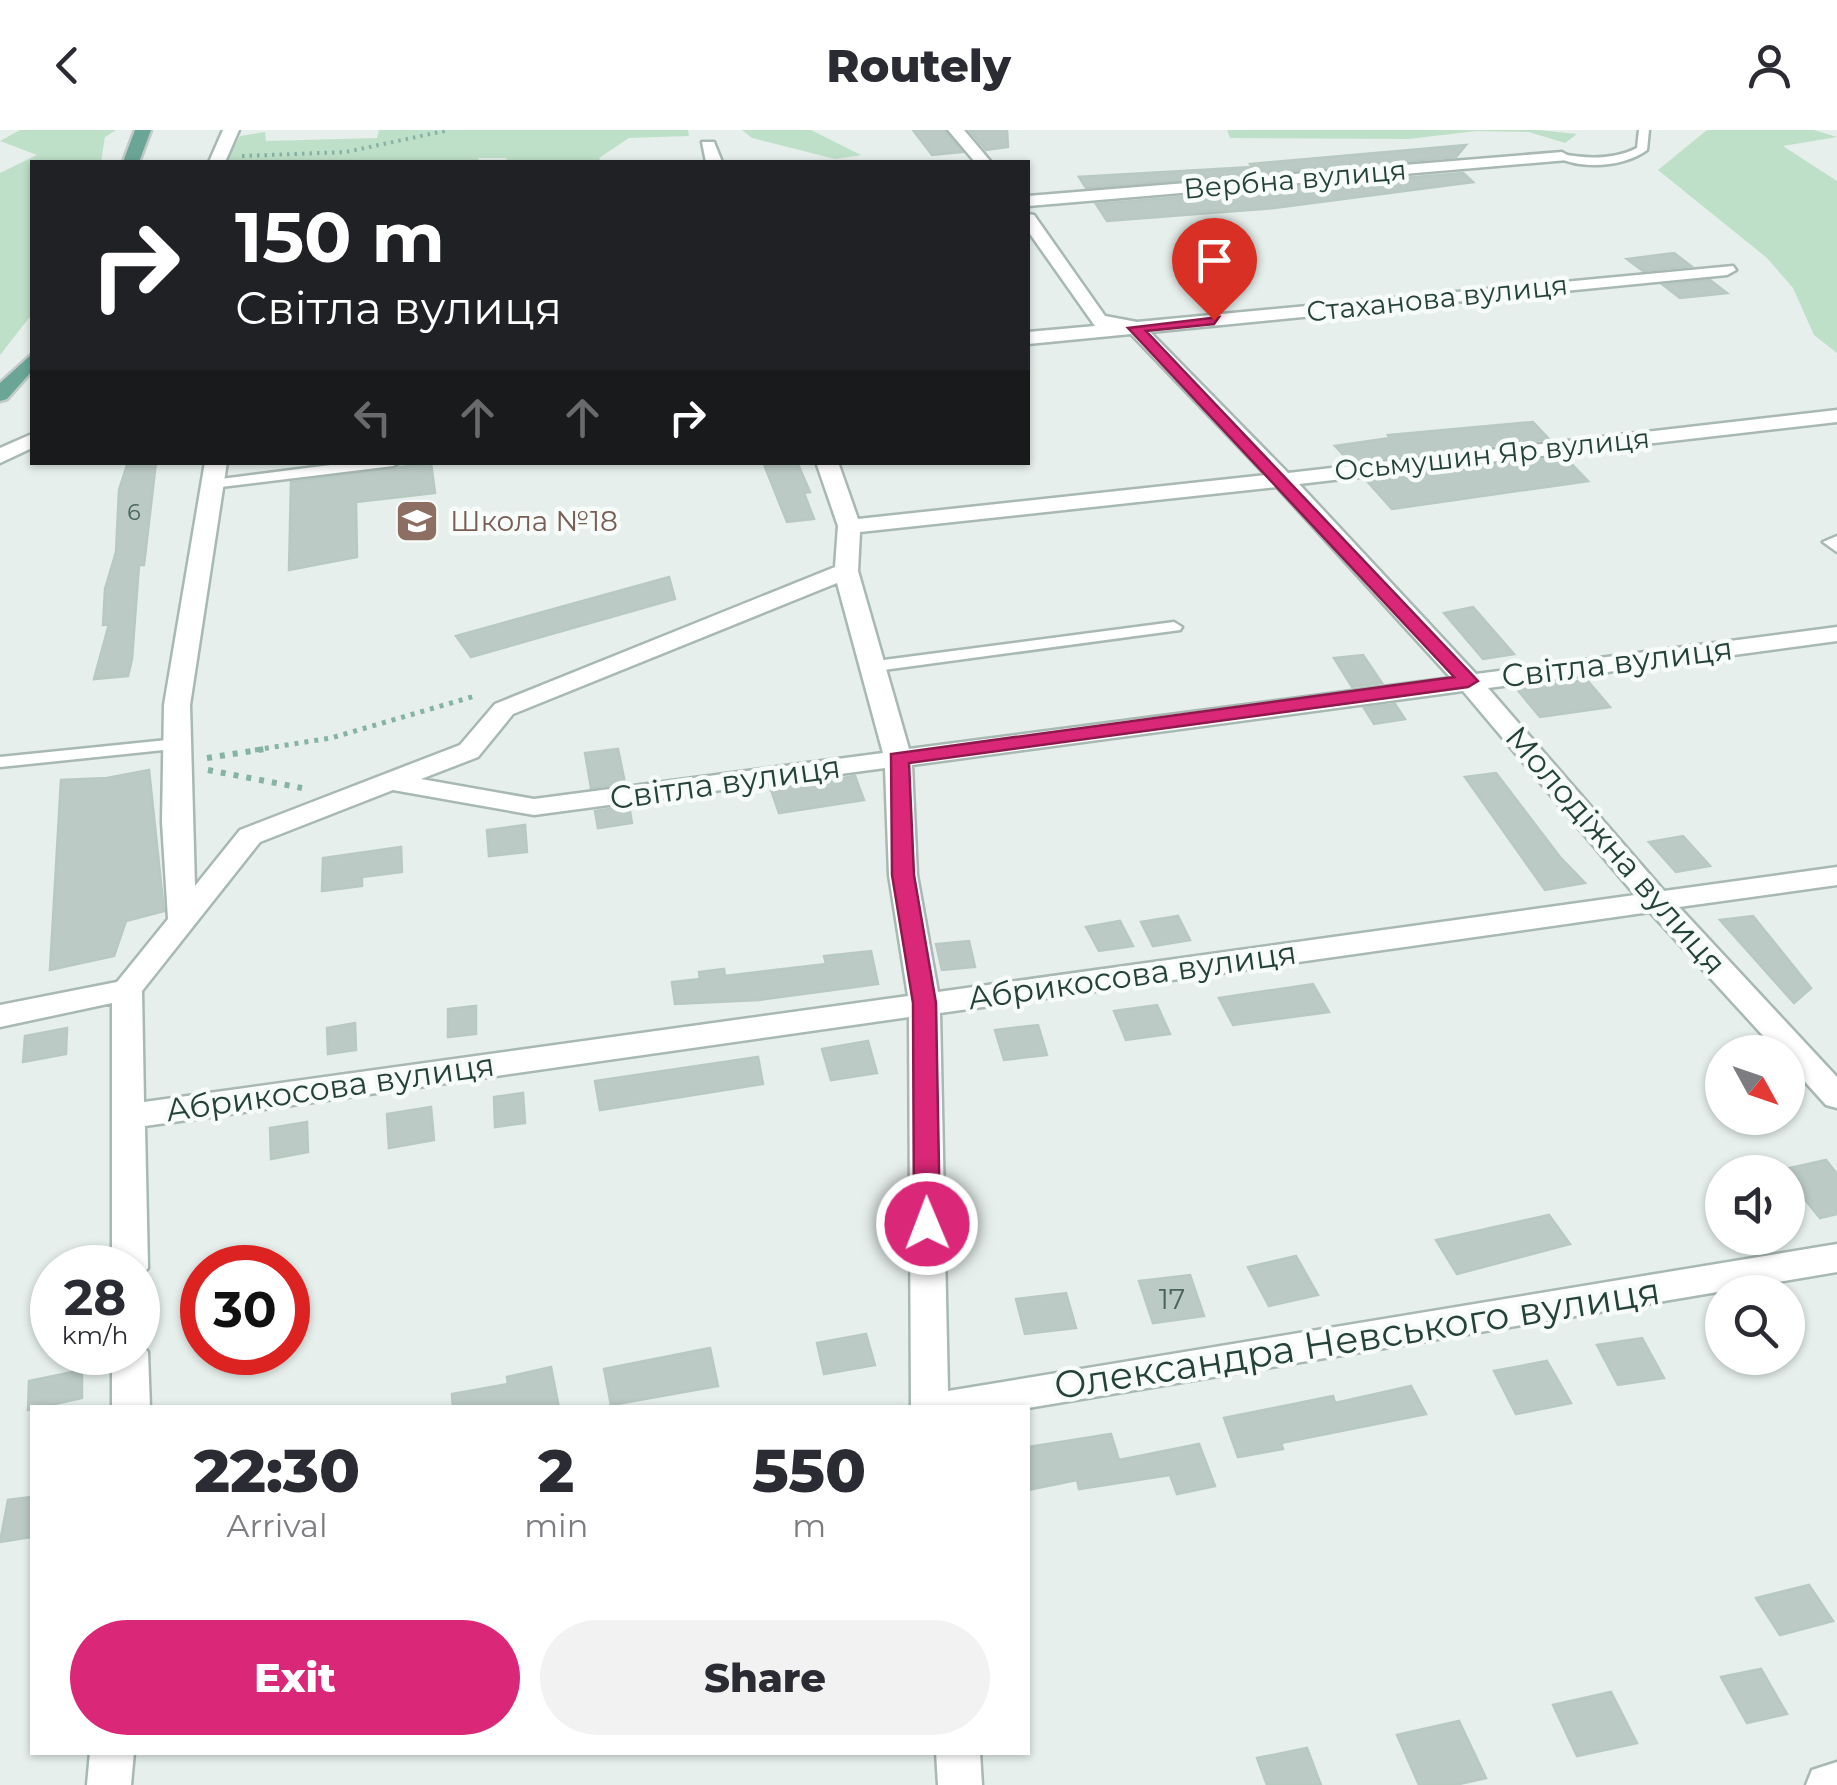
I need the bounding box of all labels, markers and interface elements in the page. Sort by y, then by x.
icon: back [40,38,95,93]
text: Routely [826,38,1011,93]
icon: person [1742,38,1797,93]
street label: Вербна вулиця [1182,152,1408,206]
text: 150 m [235,194,445,280]
icon: right [70,200,200,330]
pin [1172,218,1257,321]
icon: arrive [1187,233,1242,288]
street label: Стаханова вулиця [1305,267,1569,329]
text: Світла вулиця [235,280,562,335]
icon: left [345,390,400,445]
icon: ahead [450,390,505,445]
icon: ahead [555,390,610,445]
icon: right [660,390,715,445]
street label: Осьмушин Яр вулиця [1333,421,1651,487]
school or university icon: Школа №18 [394,498,440,544]
house number: 6 [127,499,141,526]
place label: Школа №18 [450,504,618,538]
street label: Світла вулиця [1499,628,1735,696]
street label: Молодіжна вулиця [1498,718,1734,982]
street label: Світла вулиця [607,747,843,817]
street label: Абрикосова вулиця [965,933,1299,1017]
north arrow [1705,1035,1805,1135]
map controls [1705,1035,1805,1375]
street label: Абрикосова вулиця [163,1045,497,1129]
button: sound [1705,1155,1805,1255]
position arrow [875,1172,979,1276]
speed limit sign: 30 [180,1245,310,1375]
text: 28 [64,1267,126,1328]
street label: Олександра Невського вулиця [1051,1267,1663,1409]
button: search [1705,1275,1805,1375]
house number: 17 [1159,1282,1185,1316]
text: km/h [62,1320,128,1350]
text: 22:30 [194,1434,360,1507]
text: 2 [538,1434,574,1507]
text: 550 [752,1434,866,1507]
text: Arrival [227,1506,328,1545]
text: min [524,1506,588,1545]
text: m [792,1506,826,1545]
button: Exit [70,1620,520,1735]
button: Share [540,1620,990,1735]

